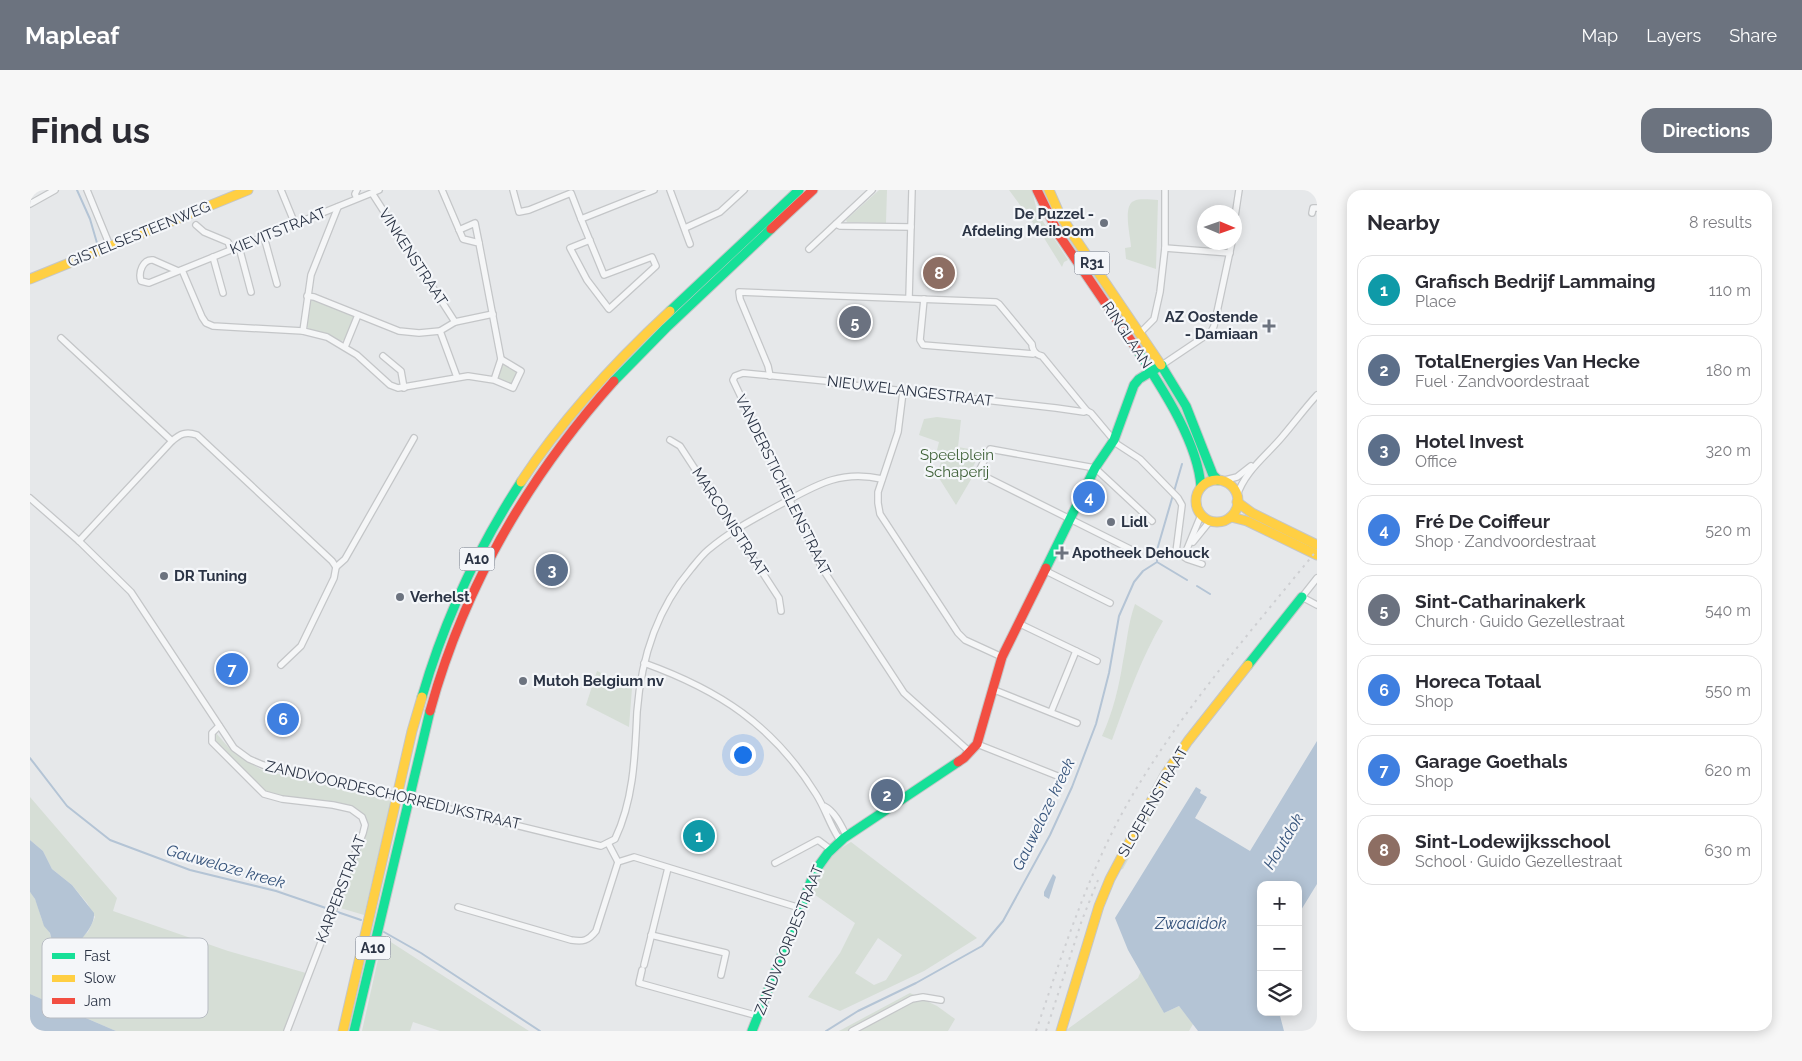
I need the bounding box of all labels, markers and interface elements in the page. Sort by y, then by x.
text: Mapleaf [25,21,119,50]
text: Map [1582,25,1618,46]
text: Layers [1646,25,1701,46]
text: Share [1729,25,1777,46]
button: Directions [1641,108,1772,153]
text: Find us [30,110,150,151]
street label: GISTELSESTEENWEG [65,197,213,271]
street label: KIEVITSTRAAT [227,204,329,258]
street label: VINKENSTRAAT [375,205,451,309]
place label: De Puzzel - Afdeling Meiboom [962,205,1094,240]
north arrow [1197,205,1242,250]
text: Nearby [1367,210,1440,235]
text: 8 results [1689,213,1752,232]
marker: De Puzzel - Afdeling Meiboom [1098,217,1110,229]
road number: R31 [1074,252,1110,274]
pin: 8 [923,254,955,292]
text: Grafisch Bedrijf Lammaing [1415,270,1655,292]
text: 1 [1380,281,1388,300]
text: 110 m [1709,281,1751,300]
text: Place [1415,292,1456,311]
street label: RINGLAAN [1098,298,1156,372]
pin: 5 [839,303,871,341]
place label: AZ Oostende - Damiaan [1165,308,1258,343]
marker: AZ Oostende - Damiaan [1262,319,1276,333]
text: TotalEnergies Van Hecke [1415,350,1640,372]
text: 2 [1379,361,1389,380]
text: 180 m [1706,361,1751,380]
street label: NIEUWELANGESTRAAT [826,372,994,410]
text: Fuel · Zandvoordestraat [1415,372,1589,391]
street label: VANDERSTICHELENSTRAAT [731,392,835,578]
text: Hotel Invest [1415,430,1524,452]
text: 3 [1380,441,1388,460]
text: 320 m [1706,441,1751,460]
park label: Speelplein Schaperij [920,446,994,481]
text: Office [1415,452,1457,471]
street label: MARCONISTRAAT [688,464,772,580]
pin: 4 [1073,478,1105,516]
text: Fré De Coiffeur [1415,510,1550,532]
place label: Lidl [1121,513,1148,531]
marker: Lidl [1105,516,1117,528]
text: 4 [1379,521,1389,540]
text: 520 m [1705,521,1751,540]
text: Shop · Zandvoordestraat [1415,532,1596,551]
place label: Apotheek Dehouck [1072,544,1210,562]
marker: Apotheek Dehouck [1056,547,1068,559]
road number: A10 [460,548,494,570]
pin: 3 [536,551,568,589]
place label: DR Tuning [174,567,247,585]
marker: DR Tuning [158,570,170,582]
place label: Verhelst [410,588,470,606]
text: Sint-Catharinakerk [1415,590,1586,612]
marker: Verhelst [394,591,406,603]
text: 5 [1380,601,1388,620]
text: 540 m [1705,601,1751,620]
text: Church · Guido Gezellestraat [1415,612,1625,631]
pin: 7 [216,650,248,688]
text: Horeca Totaal [1415,670,1541,692]
place label: Mutoh Belgium nv [533,672,665,690]
marker: Mutoh Belgium nv [517,675,529,687]
text: 6 [1379,681,1389,700]
text: 550 m [1705,681,1751,700]
text: Shop [1415,692,1453,711]
pin: 6 [267,700,299,738]
your location [730,742,756,768]
street label: SLOEPENSTRAAT [1114,744,1192,860]
text: Garage Goethals [1415,750,1568,772]
water label: Gauweloze kreek [1008,755,1079,874]
street label: ZANDVOORDESCHORREDIJKSTRAAT [264,757,522,833]
text: 7 [1380,761,1388,780]
text: 620 m [1704,761,1751,780]
text: Shop [1415,772,1453,791]
pin: 2 [871,776,903,814]
water label: Houtdok [1259,810,1308,873]
pin: 1 [683,817,715,855]
text: Sint-Lodewijksschool [1415,830,1610,852]
street label: KARPERSTRAAT [312,832,370,946]
water label: Gauweloze kreek [164,840,288,893]
text: 8 [1379,841,1389,860]
text: 630 m [1704,841,1751,860]
text: School · Guido Gezellestraat [1415,852,1622,871]
street label: ZANDVOORDESTRAAT [751,863,827,1017]
map controls [1257,881,1302,1016]
button: + [1257,881,1302,926]
water label: Zwaaidok [1154,914,1227,933]
button: − [1257,926,1302,971]
road number: A10 [356,936,390,960]
legend [42,938,208,1018]
text: Fast [84,948,111,964]
text: Slow [84,970,116,986]
button: layers [1257,971,1302,1016]
text: Jam [84,993,111,1009]

